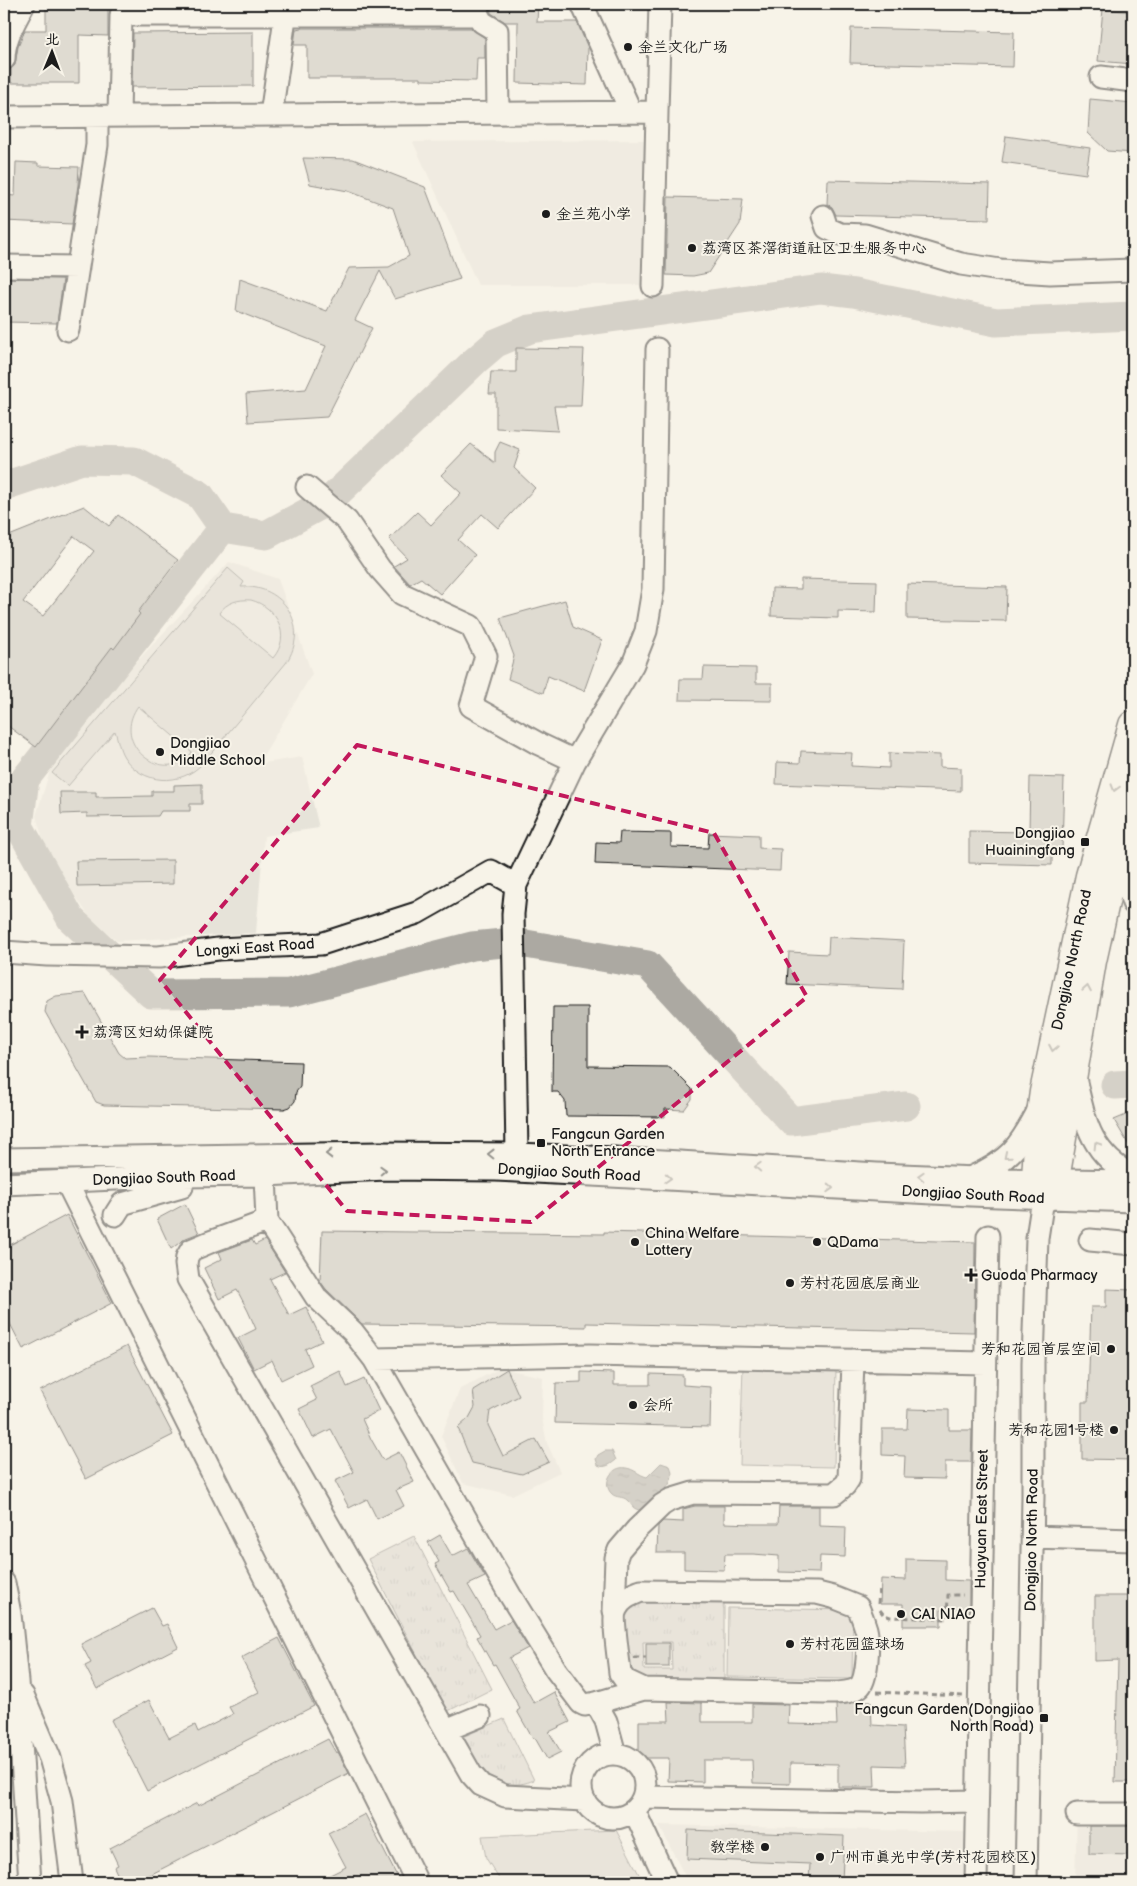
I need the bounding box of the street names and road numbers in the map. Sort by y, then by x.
street label: Dongjiao North Road [1048,888,1096,1032]
street label: Longxi East Road [195,934,315,962]
street label: Dongjiao South Road [497,1160,641,1186]
street label: Dongjiao South Road [92,1166,236,1190]
street label: Dongjiao South Road [901,1182,1045,1208]
street label: Huayuan East Street [971,1449,993,1589]
street label: Dongjiao North Road [1021,1468,1043,1612]

